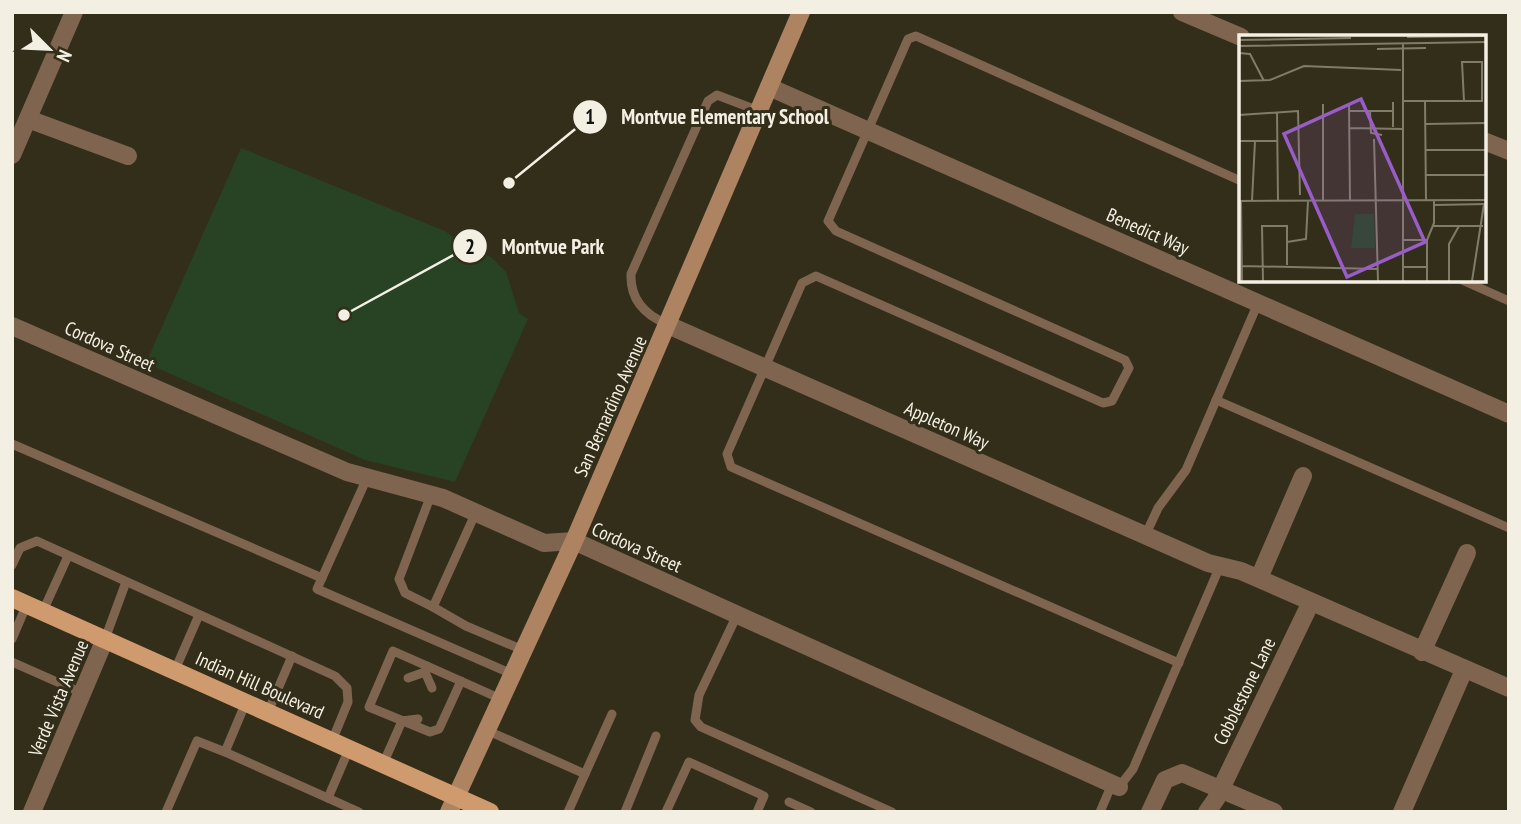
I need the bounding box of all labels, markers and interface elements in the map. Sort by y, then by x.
north arrow [14,14,84,84]
inset map [1239,35,1486,282]
text: N [51,46,78,65]
callout: Montvue Elementary School [572,96,844,138]
text: 1 [585,103,595,130]
text: Montvue Elementary School [621,103,830,130]
street label: Benedict Way [1103,202,1194,260]
callout: Montvue Park [453,225,618,267]
text: 2 [465,233,475,260]
text: Montvue Park [502,233,605,260]
street label: Cordova Street [61,315,160,377]
street label: San Bernardino Avenue [568,332,652,480]
street label: Appleton Way [901,396,994,455]
street label: Cordova Street [588,516,687,578]
street label: Cobblestone Lane [1208,633,1280,749]
street label: Verde Vista Avenue [22,636,93,761]
street label: Indian Hill Boulevard [192,646,328,724]

